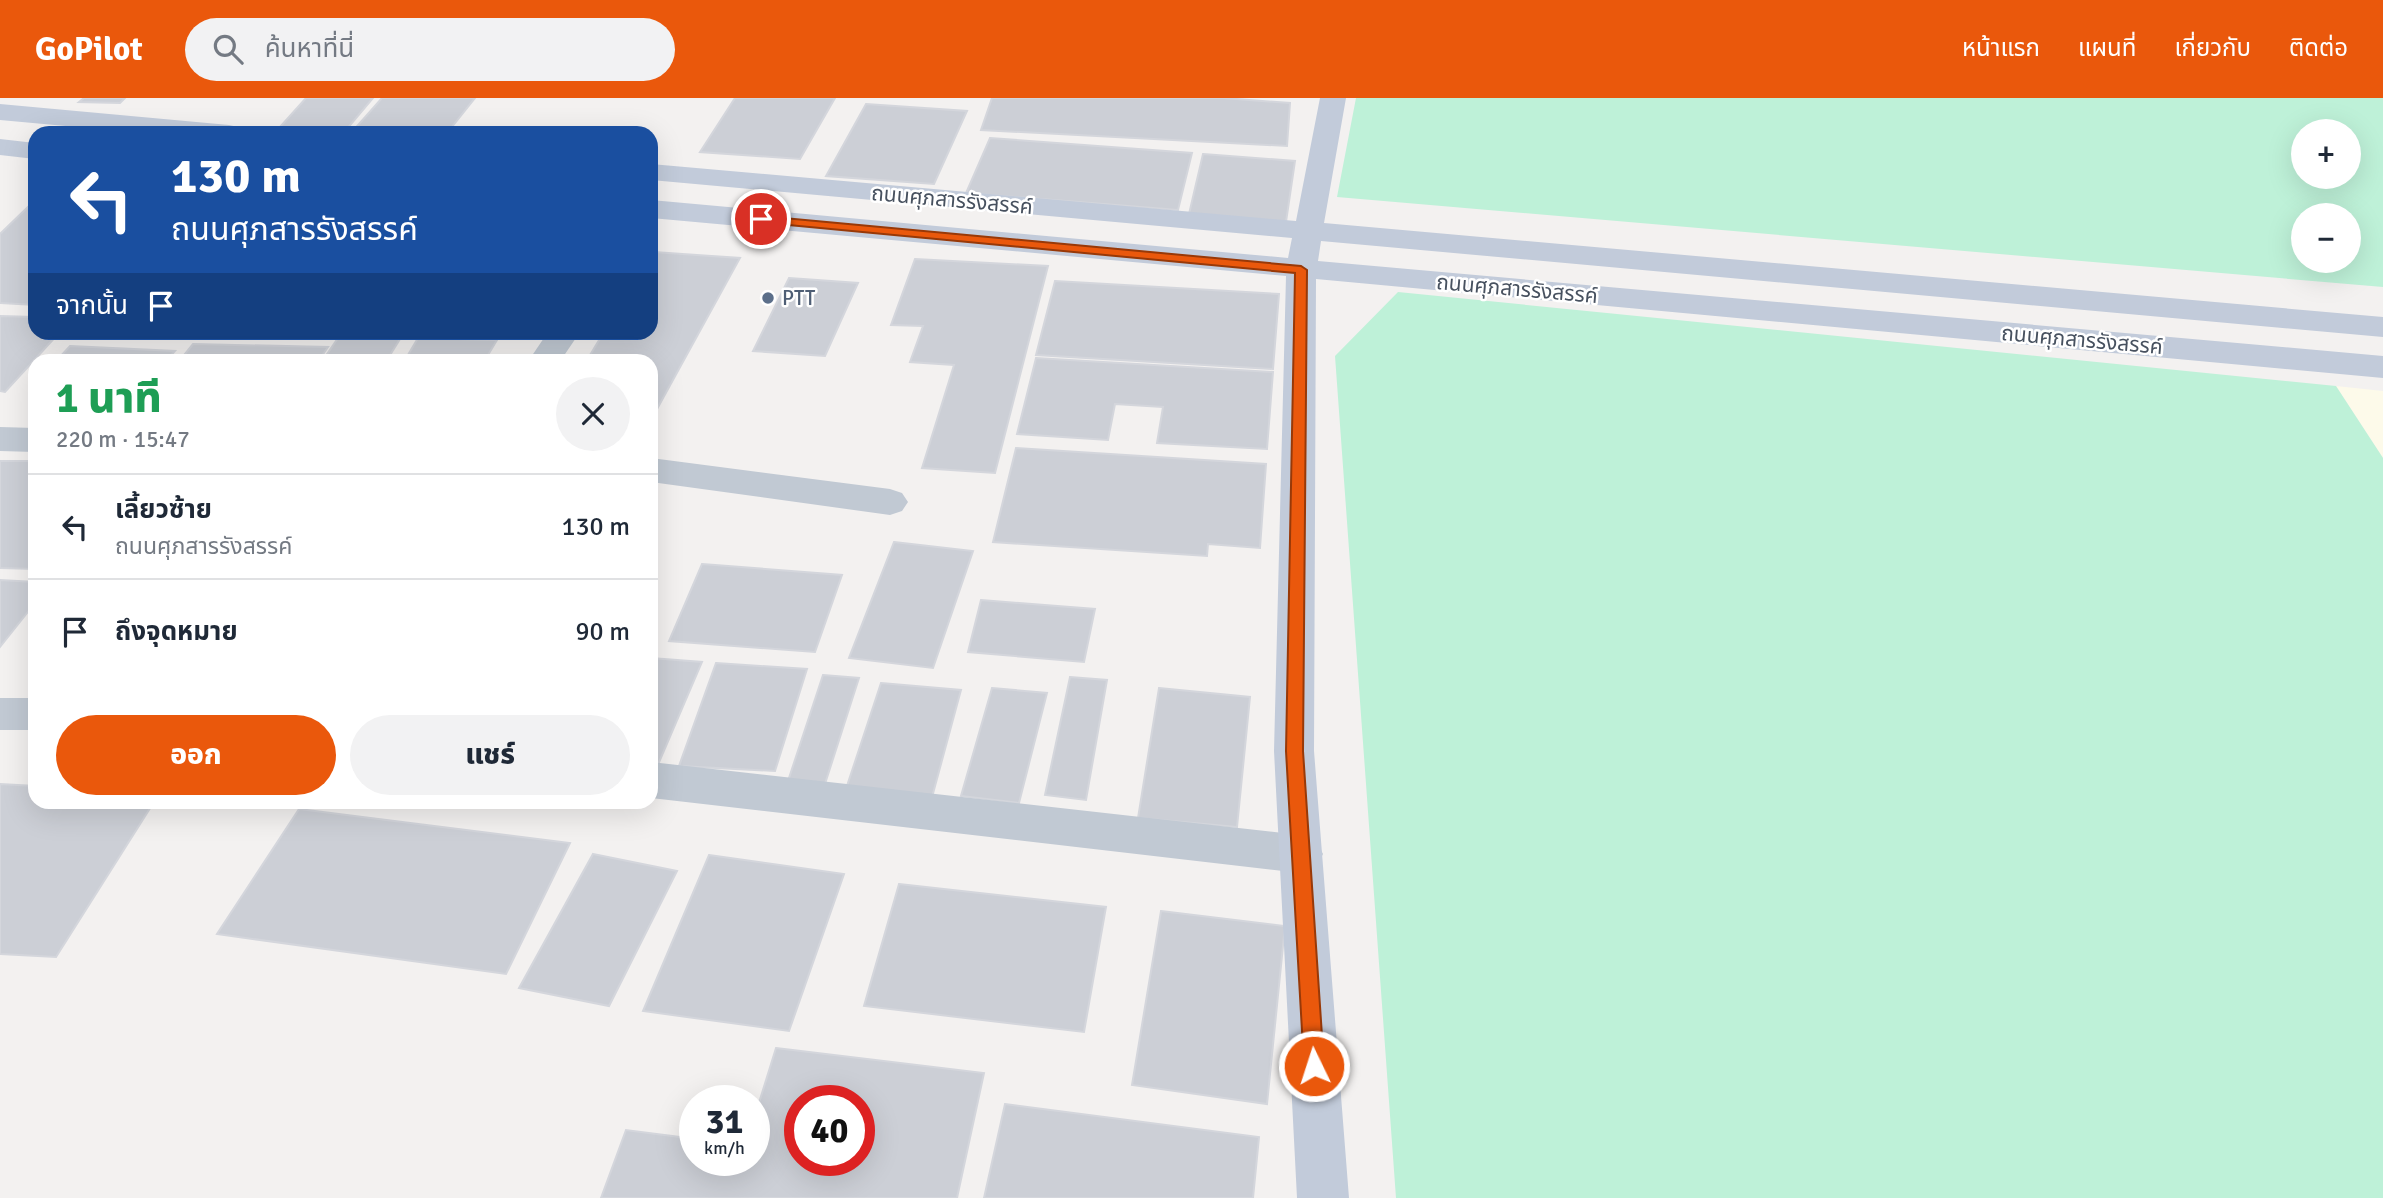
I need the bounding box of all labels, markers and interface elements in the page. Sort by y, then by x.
search box [185,18,675,81]
text: GoPilot [35,29,143,70]
icon: search [209,30,247,68]
text: ค้นหาที่นี่ [265,33,354,65]
text: หน้าแรก [1962,33,2040,63]
text: แผนที่ [2078,33,2136,63]
text: เกี่ยวกับ [2174,33,2251,63]
text: ติดต่อ [2289,33,2348,63]
map controls [2291,119,2361,273]
button: + [2291,119,2361,189]
text: 130 m [171,146,301,206]
icon: left [56,154,147,245]
street label: ถนนศุภสารรังสรรค์ [870,180,1034,220]
pin [731,189,791,249]
icon: arrive [742,200,780,238]
button: − [2291,203,2361,273]
text: ถนนศุภสารรังสรรค์ [171,210,418,249]
street label: ถนนศุภสารรังสรรค์ [1435,269,1599,309]
place label: PTT [782,285,816,311]
icon: arrive [142,287,180,325]
text: จากนั้น [56,290,128,322]
marker: PTT [760,290,776,306]
street label: ถนนศุภสารรังสรรค์ [2000,320,2164,360]
text: 1 นาที [56,373,162,424]
button: close [556,377,630,451]
text: 220 m · 15:47 [56,425,190,454]
text: เลี้ยวซ้าย [115,494,212,526]
icon: left [56,508,94,546]
text: 130 m [561,511,630,543]
text: ถนนศุภสารรังสรรค์ [115,532,292,561]
icon: arrive [56,613,94,651]
text: ถึงจุดหมาย [115,616,238,648]
text: 90 m [575,616,630,648]
button: ออก [56,715,336,795]
button: แชร์ [350,715,630,795]
position arrow [1277,1029,1351,1103]
speed limit sign: 40 [784,1085,875,1176]
text: 31 [706,1100,743,1143]
text: km/h [704,1137,745,1159]

